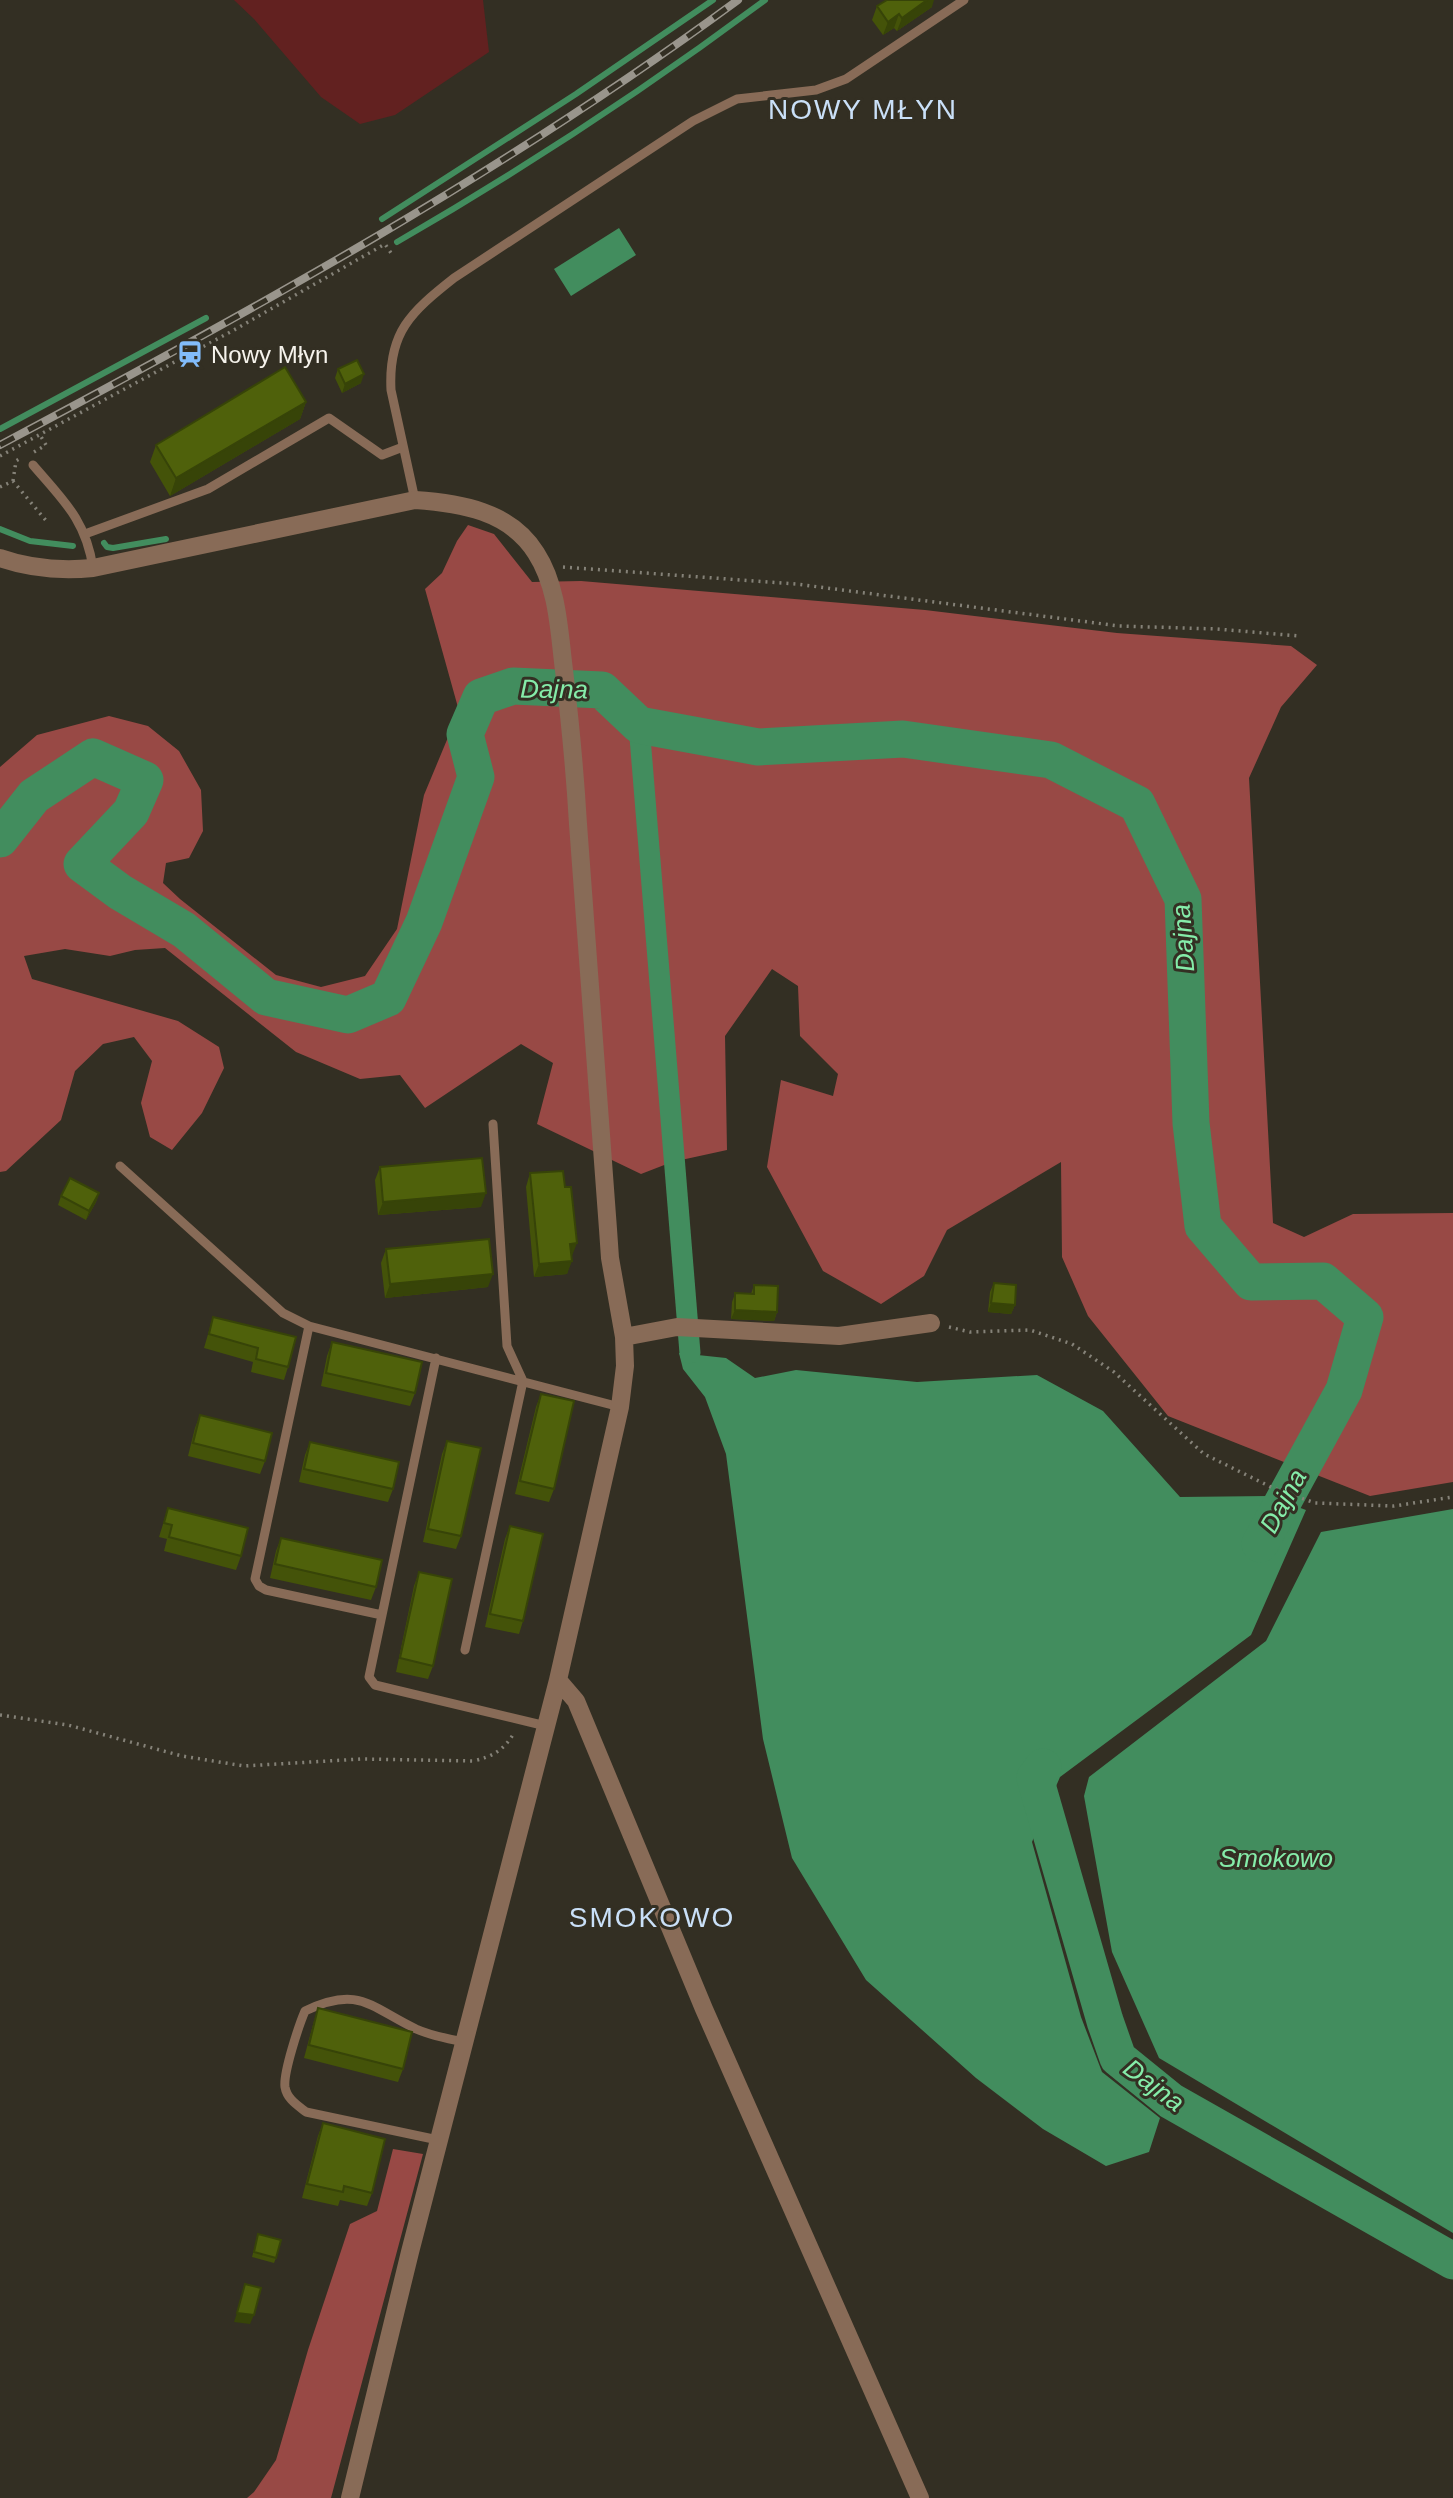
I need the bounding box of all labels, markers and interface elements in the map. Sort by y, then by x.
district label: NOWY MŁYN [768,94,958,125]
station icon: Nowy Młyn [175,339,205,369]
place label: Nowy Młyn [211,341,328,368]
water label: Dajna [520,673,588,705]
water label: Dajna [1166,903,1200,973]
water label: Dajna [1253,1464,1313,1538]
water label: Smokowo [1219,1843,1333,1873]
district label: SMOKOWO [569,1902,735,1933]
water label: Dajna [1118,2053,1190,2117]

